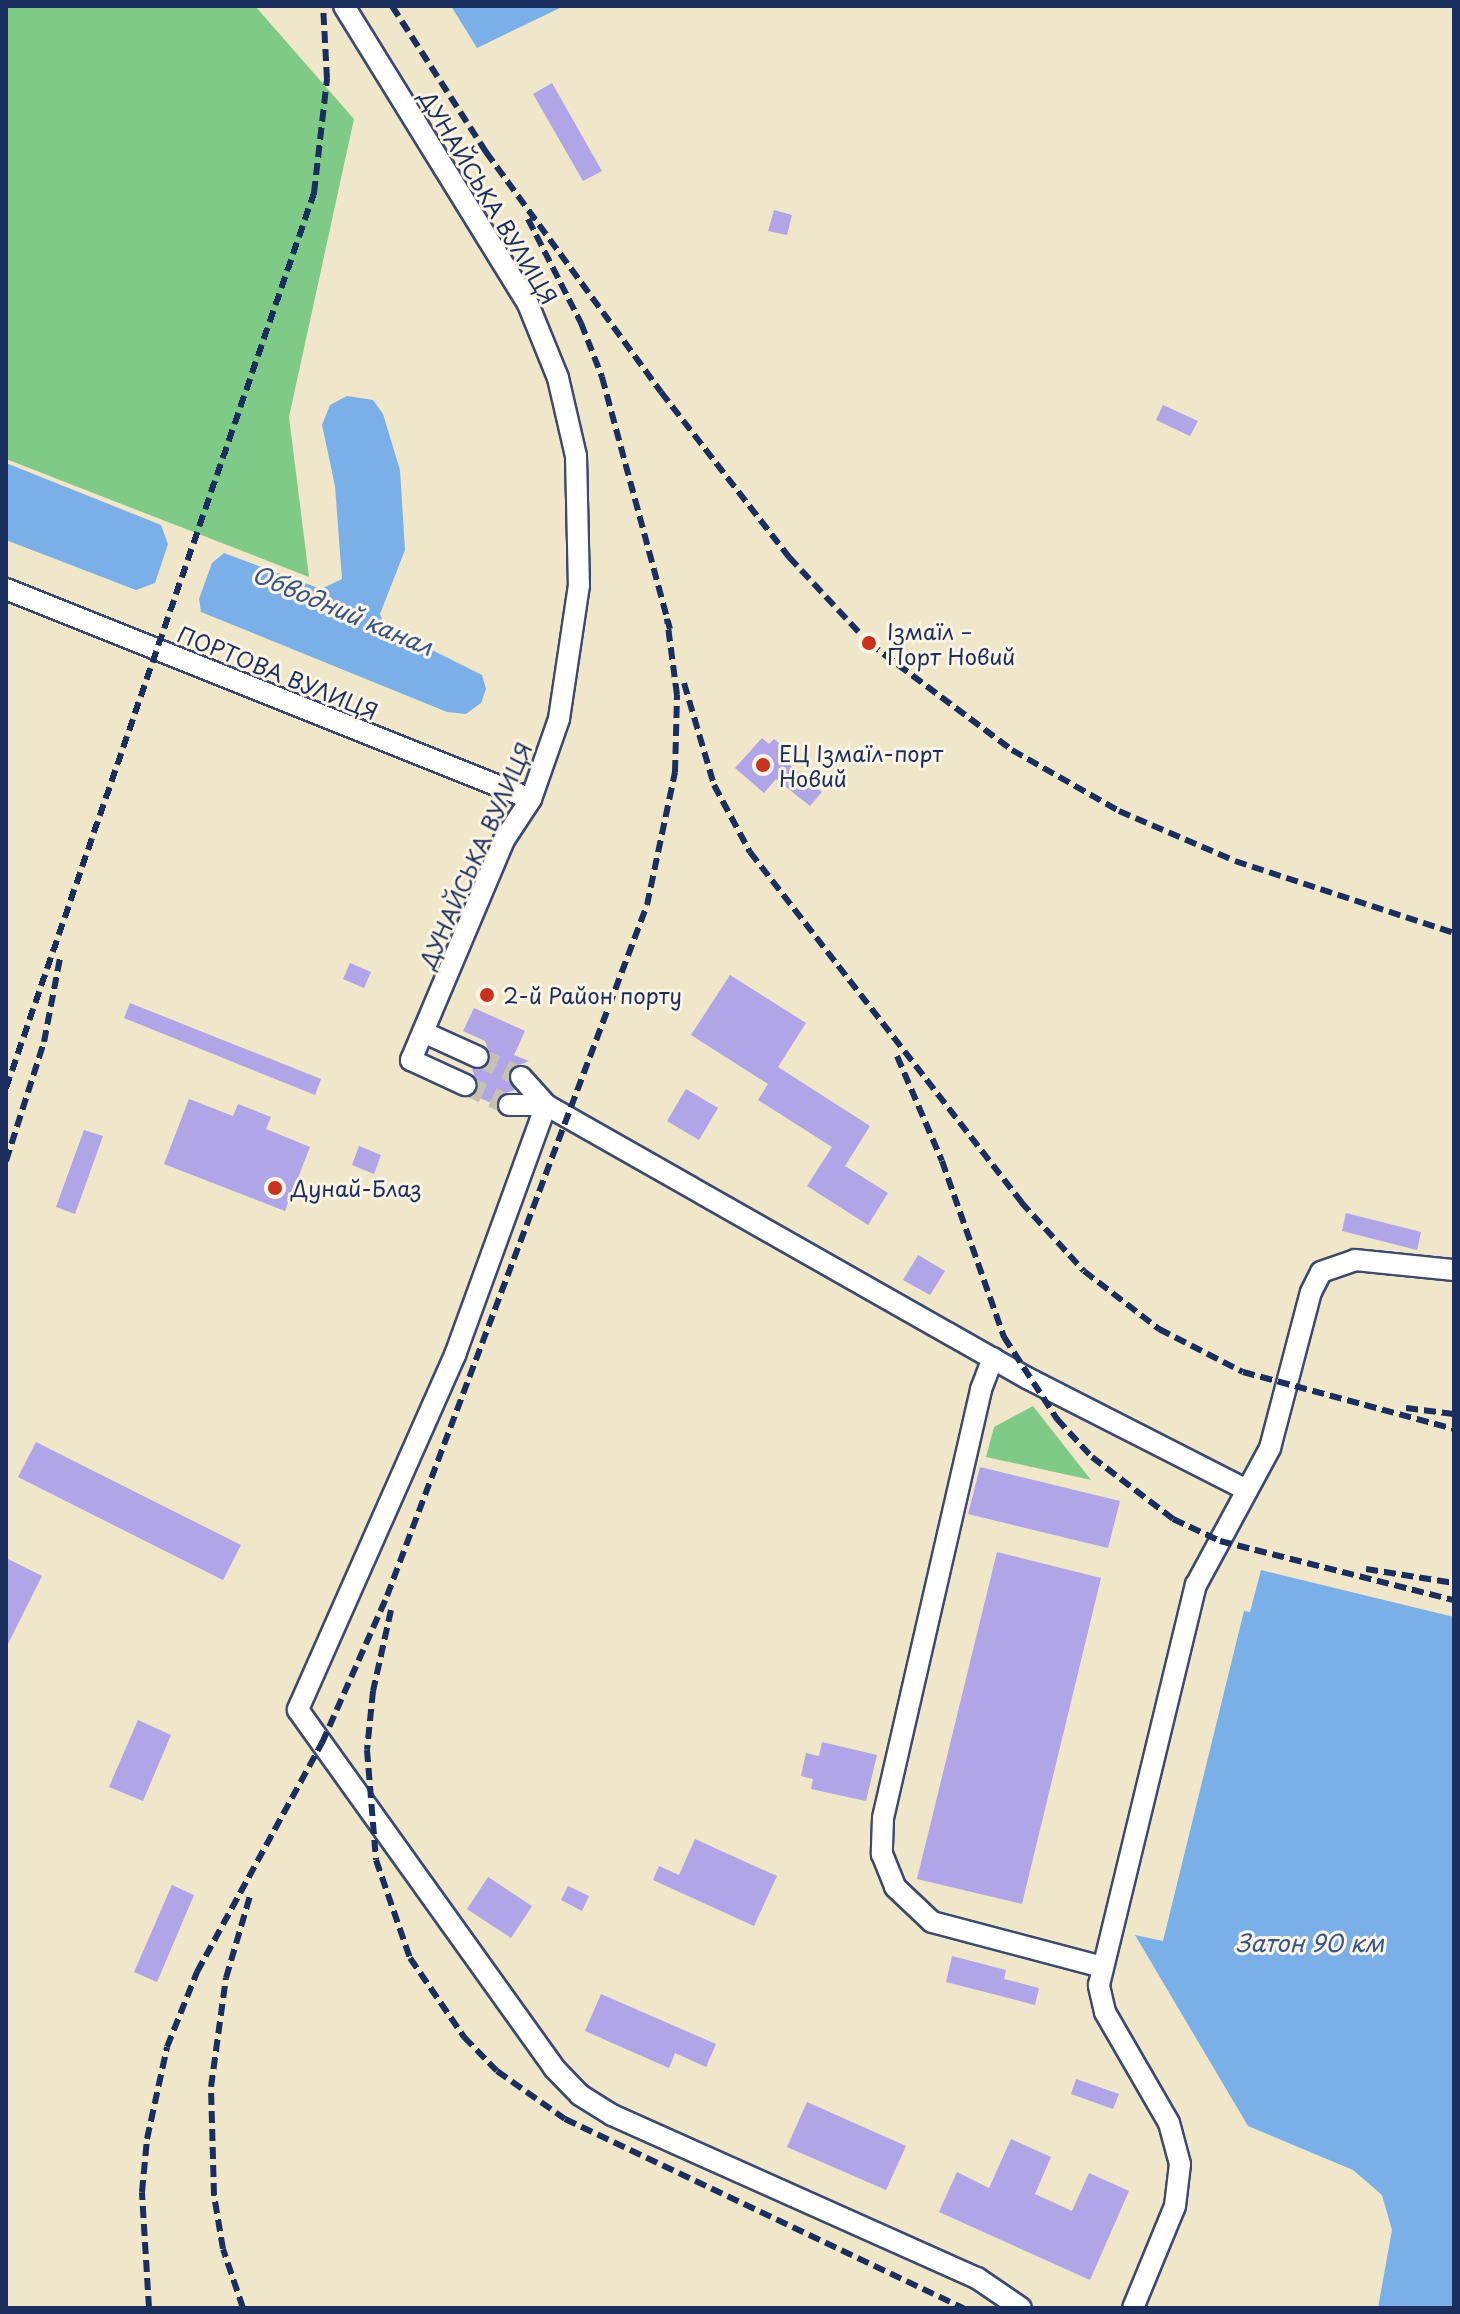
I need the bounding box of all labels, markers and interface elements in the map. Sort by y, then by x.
street label: ДУНАЙСЬКА ВУЛИЦЯ [415,85,563,309]
water label: Обводний канал [247,558,439,662]
place label: Ізмаїл – Порт Новий [887,617,1015,668]
street label: ПОРТОВА ВУЛИЦЯ [175,620,381,724]
marker: Ізмаїл – Порт Новий [858,632,880,654]
street label: ДУНАЙСЬКА ВУЛИЦЯ [413,738,537,972]
place label: ЕЦ Ізмаїл-порт Новий [779,739,944,790]
marker: ЕЦ Ізмаїл-порт Новий [754,756,772,774]
place label: 2-й Район порту [503,982,683,1008]
marker: 2-й Район порту [478,986,496,1004]
place label: Дунай-Блаз [291,1175,422,1201]
marker: Дунай-Блаз [266,1179,284,1197]
water label: Затон 90 км [1235,1929,1385,1957]

